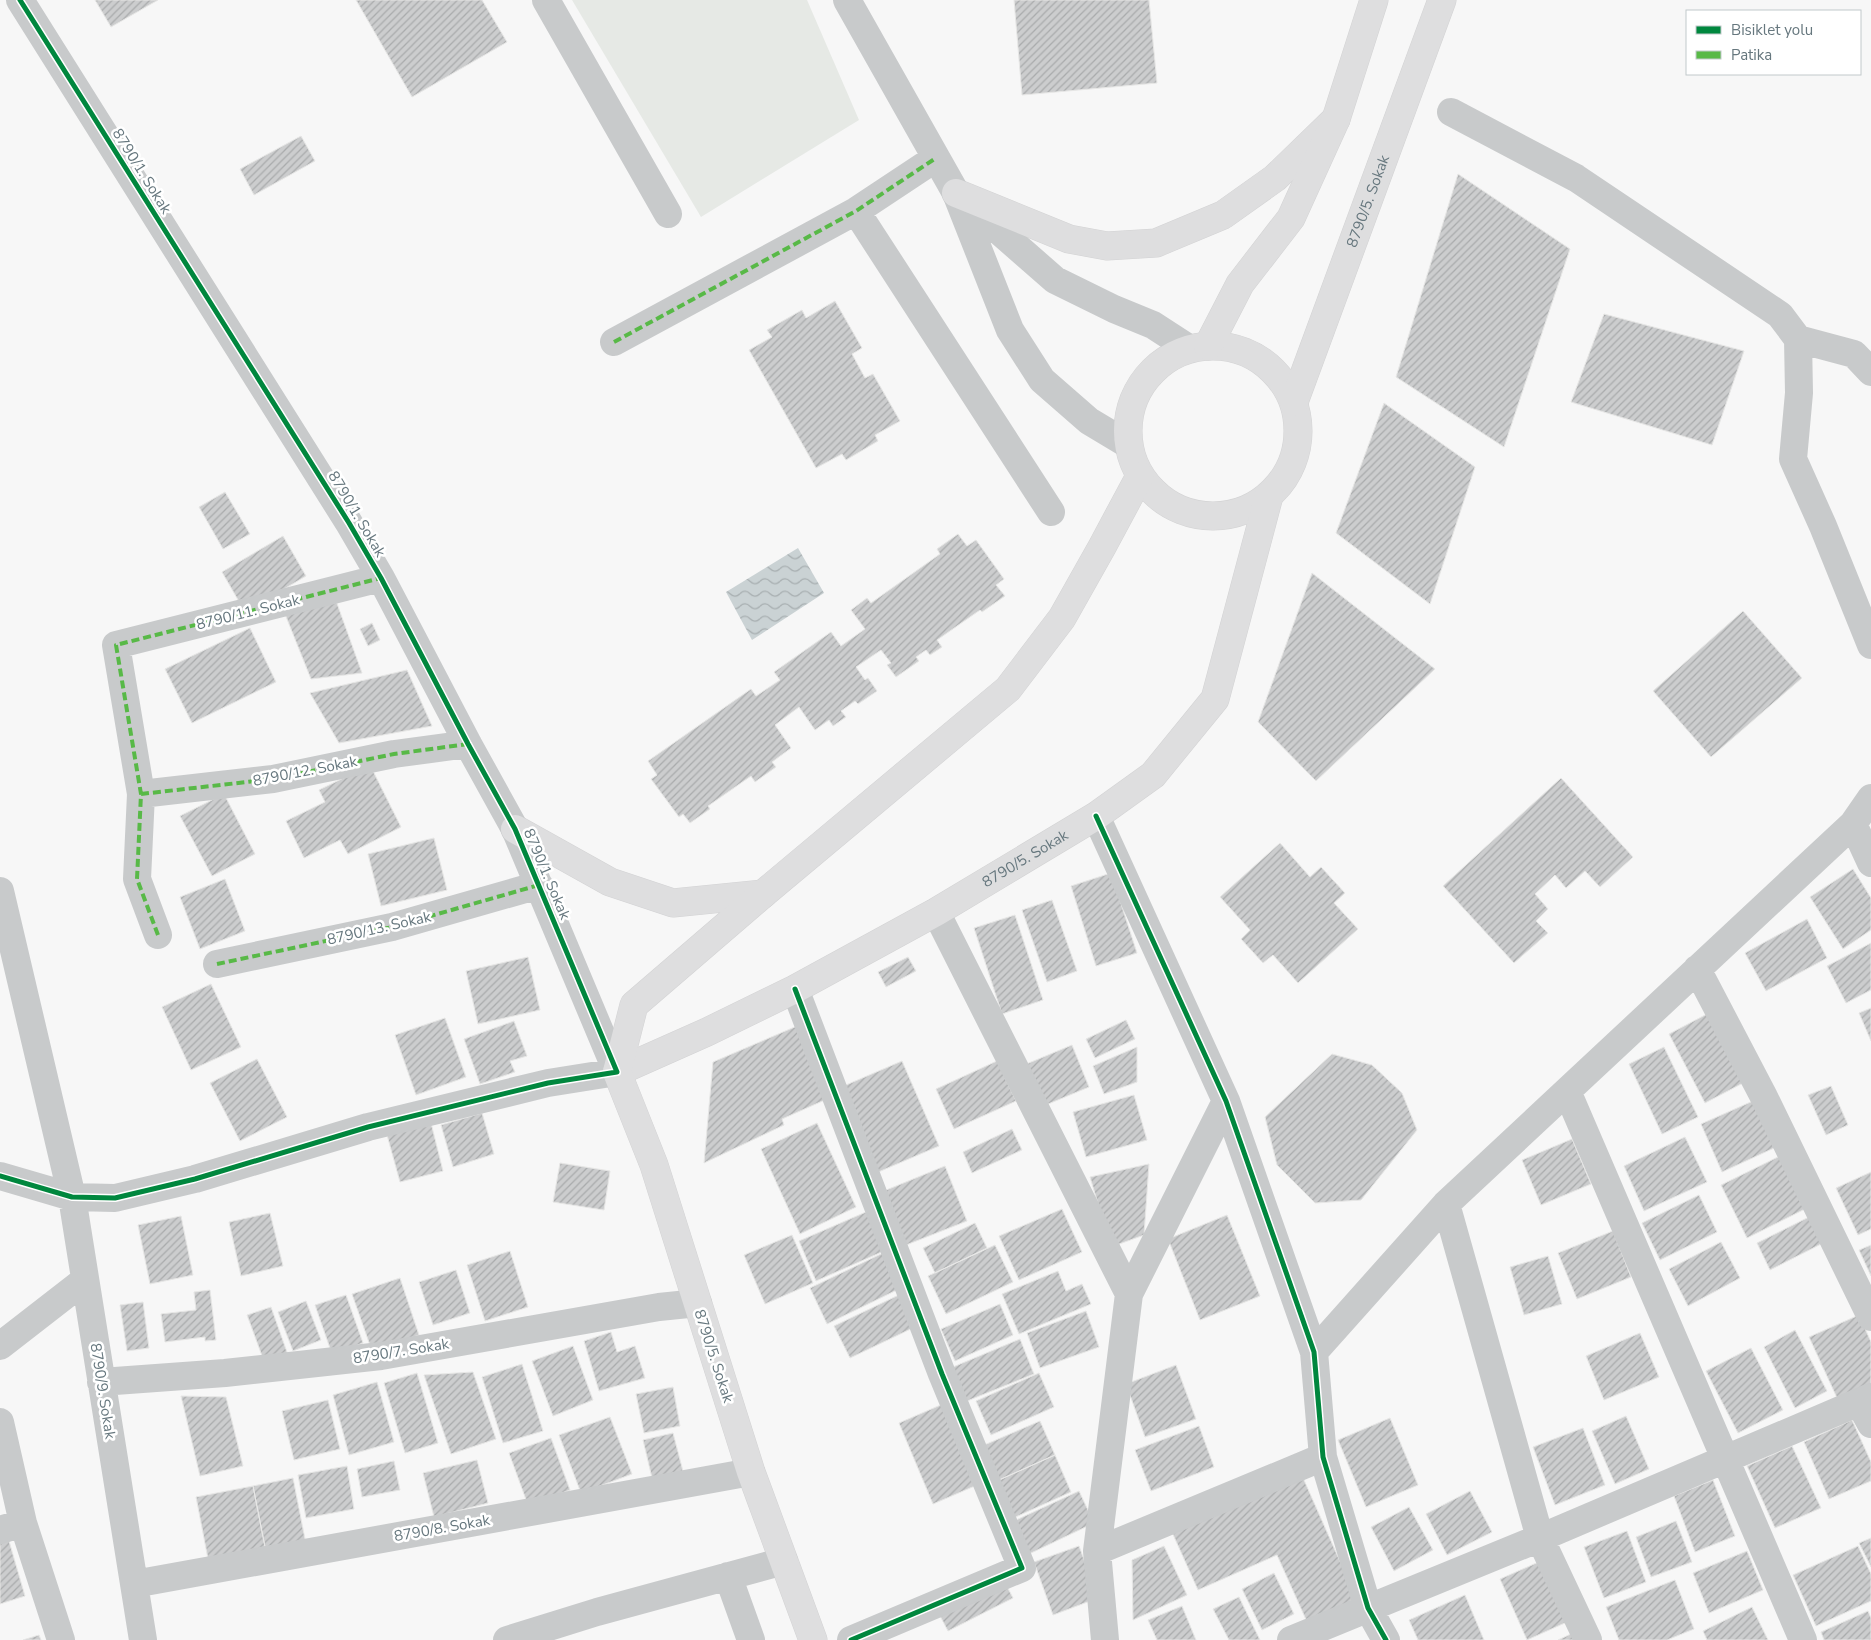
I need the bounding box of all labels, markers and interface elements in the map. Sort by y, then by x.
legend [1686,10,1861,75]
text: Bisiklet yolu [1731,20,1813,40]
text: Patika [1731,45,1772,65]
street label: 8790/1. Sokak [108,125,176,218]
street label: 8790/5. Sokak [1342,152,1394,250]
street label: 8790/1. Sokak [323,467,391,561]
street label: 8790/11. Sokak [194,589,302,635]
street label: 8790/12. Sokak [251,751,359,791]
street label: 8790/1. Sokak [519,825,575,923]
street label: 8790/5. Sokak [978,825,1072,892]
street label: 8790/13. Sokak [325,906,433,950]
street label: 8790/5. Sokak [690,1307,739,1406]
street label: 8790/7. Sokak [352,1333,451,1368]
street label: 8790/9. Sokak [86,1342,121,1441]
street label: 8790/8. Sokak [393,1510,492,1546]

